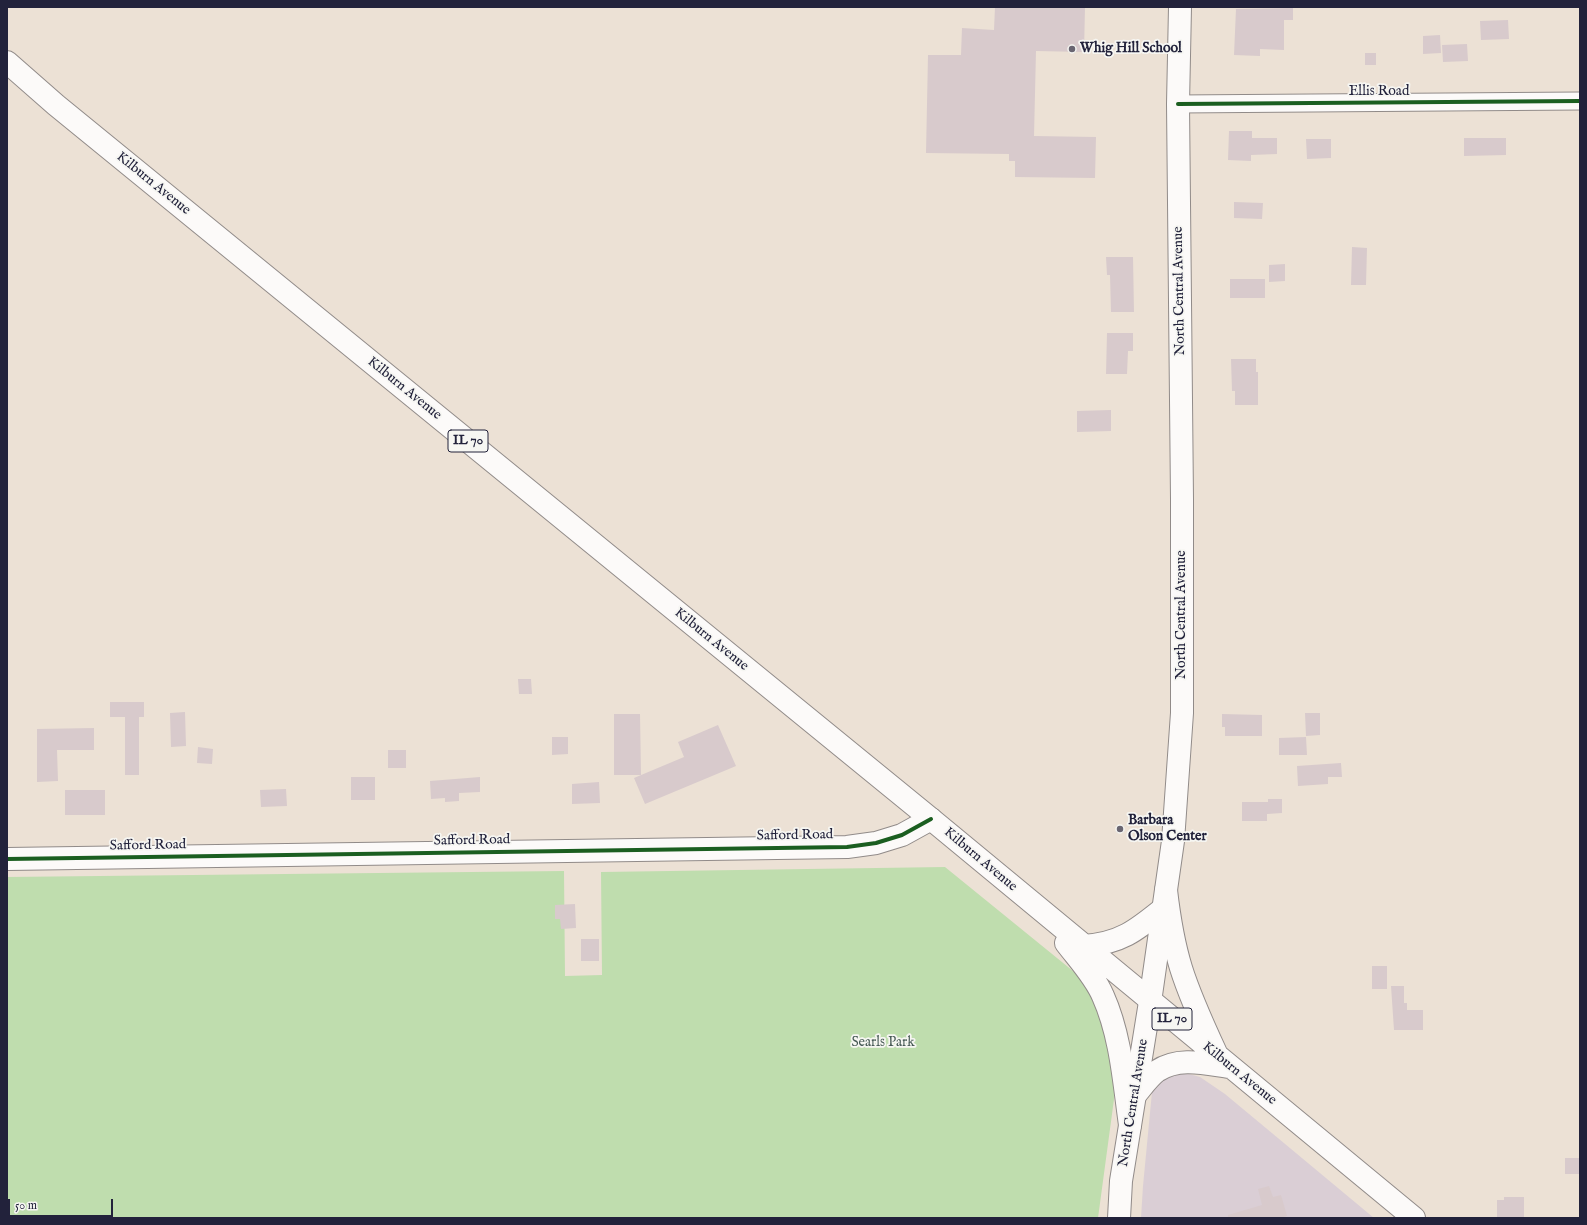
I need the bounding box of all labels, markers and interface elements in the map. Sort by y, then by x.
place label: Whig Hill School [1080,41,1182,57]
marker: Whig Hill School [1067,44,1077,54]
street label: Ellis Road [1349,84,1409,100]
street label: Kilburn Avenue [112,149,194,219]
street label: North Central Avenue [1170,226,1190,356]
street label: Kilburn Avenue [363,354,445,424]
road number: IL 70 [448,430,488,452]
street label: North Central Avenue [1174,550,1190,680]
street label: Kilburn Avenue [670,605,752,675]
place label: Barbara Olson Center [1128,813,1207,846]
street label: Kilburn Avenue [940,824,1020,896]
marker: Barbara Olson Center [1115,824,1125,834]
street label: Safford Road [757,827,833,845]
street label: Safford Road [434,832,510,850]
street label: Safford Road [110,837,186,855]
road number: IL 70 [1152,1008,1192,1030]
park label: Searls Park [851,1035,915,1051]
street label: North Central Avenue [1116,1038,1152,1168]
street label: Kilburn Avenue [1198,1039,1280,1109]
scale bar [10,1191,115,1217]
text: 50 m [15,1198,37,1213]

